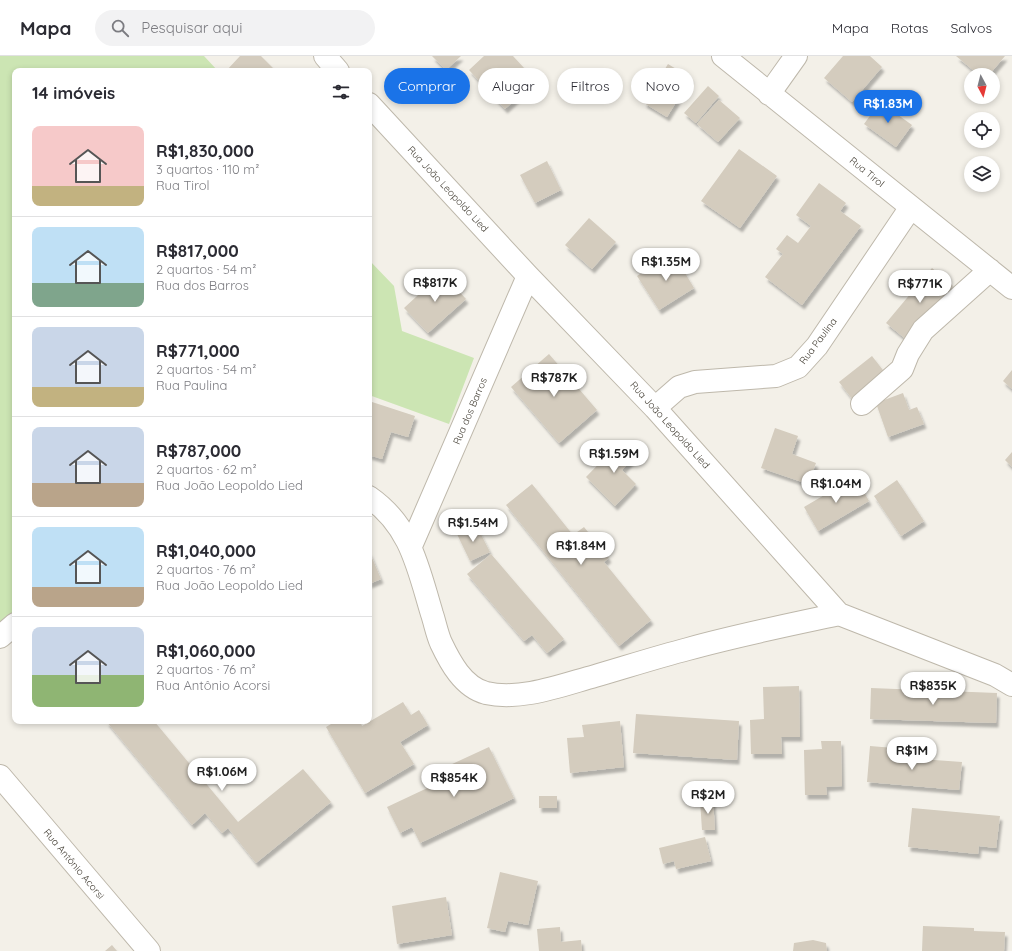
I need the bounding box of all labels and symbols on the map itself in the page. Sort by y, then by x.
north arrow [964,68,1000,104]
pin: R$1.83M [851,90,925,124]
street label: Rua João Leopoldo Lied [405,143,491,235]
street label: Rua Tirol [847,154,887,190]
pin: R$1.35M [629,248,703,282]
pin: R$817K [402,269,468,303]
pin: R$771K [887,270,953,304]
street label: Rua Paulina [796,315,840,367]
pin: R$787K [521,364,587,398]
street label: Rua dos Barros [450,375,490,446]
street label: Rua João Leopoldo Lied [627,379,713,471]
pin: R$1.59M [577,440,651,474]
pin: R$1.04M [799,470,873,504]
pin: R$1.54M [436,509,510,543]
pin: R$1.84M [544,532,618,566]
pin: R$835K [900,672,966,706]
pin: R$1M [888,737,936,771]
pin: R$1.06M [185,758,259,792]
pin: R$854K [421,764,487,798]
pin: R$2M [684,781,732,815]
street label: Rua Antônio Acorsi [41,826,107,902]

